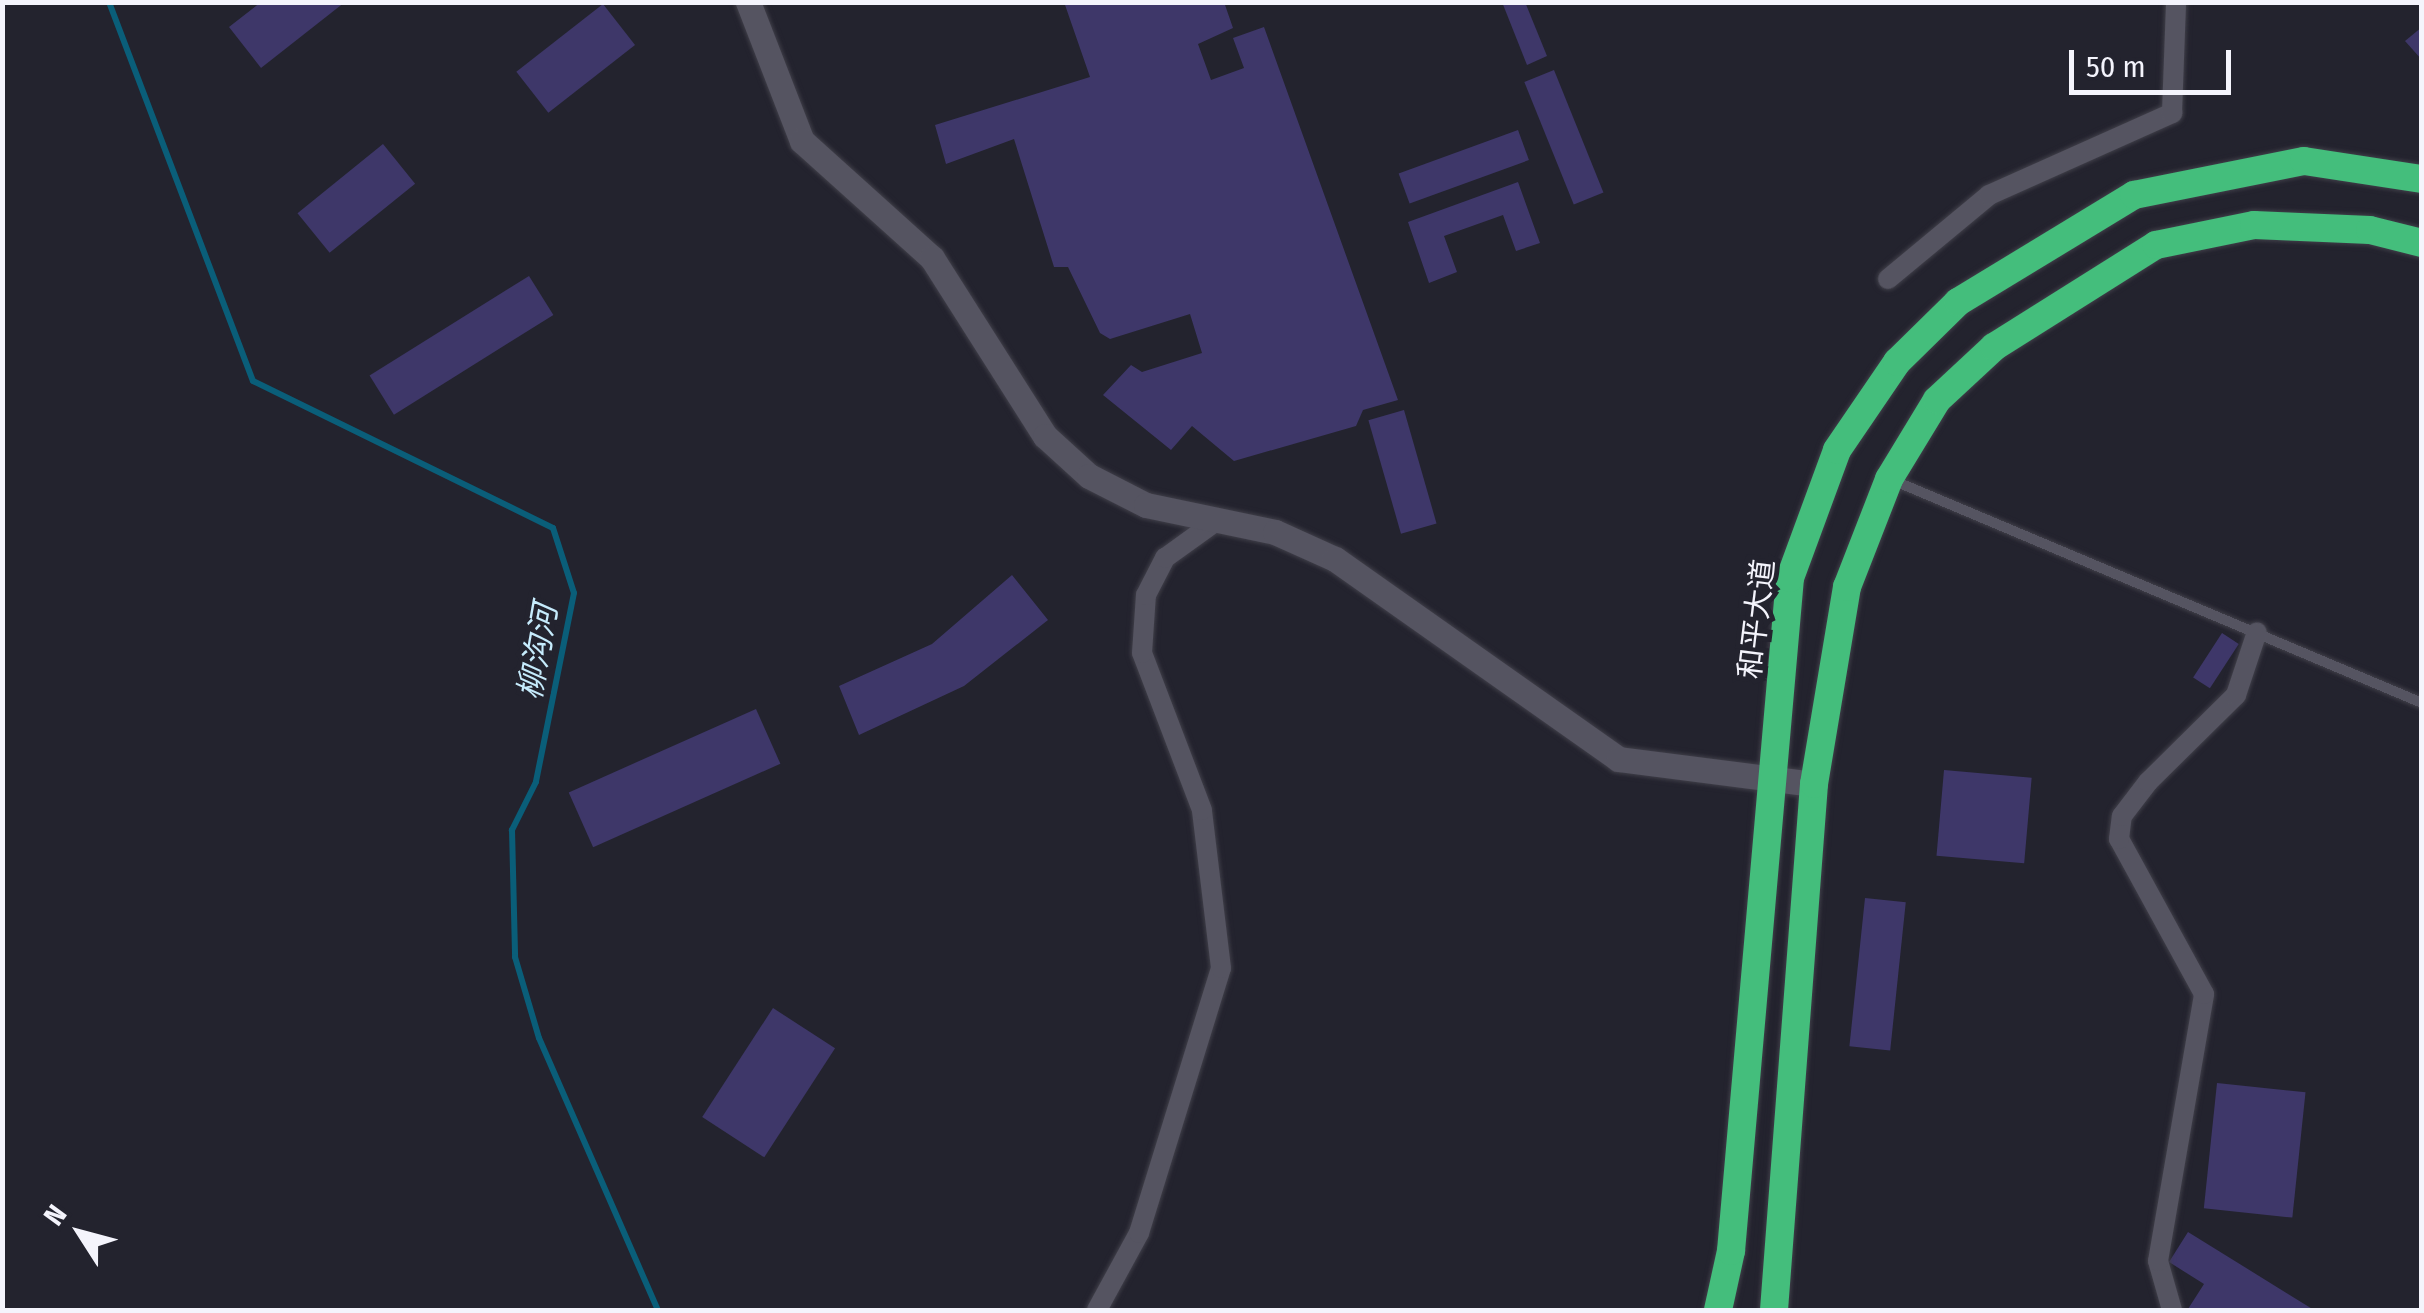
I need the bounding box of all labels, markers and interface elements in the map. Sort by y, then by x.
scale bar [2074,30,2236,92]
text: 50 m [2086,49,2146,85]
street label: 和平大道 [1732,557,1782,681]
water label: 柳沟河 [511,601,565,703]
north arrow [30,1183,130,1283]
text: N [37,1199,74,1232]

